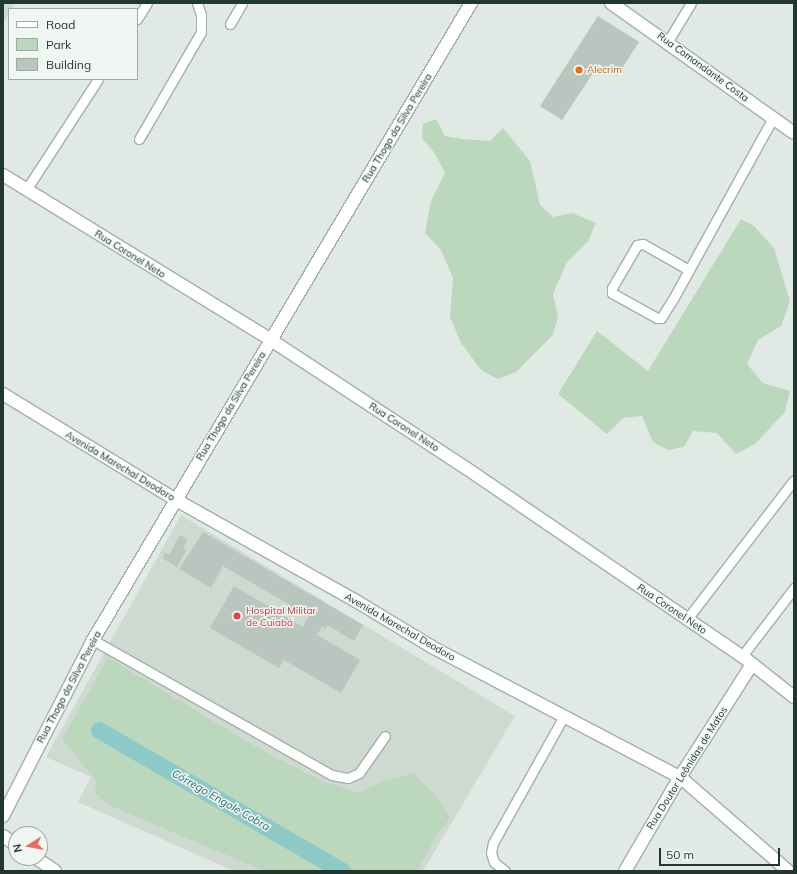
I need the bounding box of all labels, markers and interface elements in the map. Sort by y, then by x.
legend [8,8,138,80]
text: Road [46,17,75,32]
street label: Rua Comandante Costa [655,30,751,104]
text: Park [46,37,71,52]
text: Building [46,57,91,72]
place label: Alecrim [587,64,622,76]
marker: Alecrim [574,65,584,75]
street label: Rua Thogo da Silva Pereira [360,71,434,185]
street label: Rua Coronel Neto [92,227,168,281]
street label: Rua Thogo da Silva Pereira [194,349,268,463]
street label: Rua Coronel Neto [367,400,441,454]
street label: Avenida Marechal Deodoro [63,429,177,503]
street label: Rua Coronel Neto [635,581,709,637]
street label: Avenida Marechal Deodoro [343,590,457,664]
place label: Hospital Militar de Cuiabá [246,604,316,628]
marker: Hospital Militar de Cuiabá [231,610,243,622]
street label: Rua Thogo da Silva Pereira [34,629,104,745]
street label: Rua Doutor Leônidas de Matos [644,704,730,832]
water label: Córrego Engole Cobra [170,767,272,833]
north arrow [8,826,48,866]
scale bar [661,840,782,866]
text: N [10,843,25,854]
text: 50 m [666,847,694,862]

